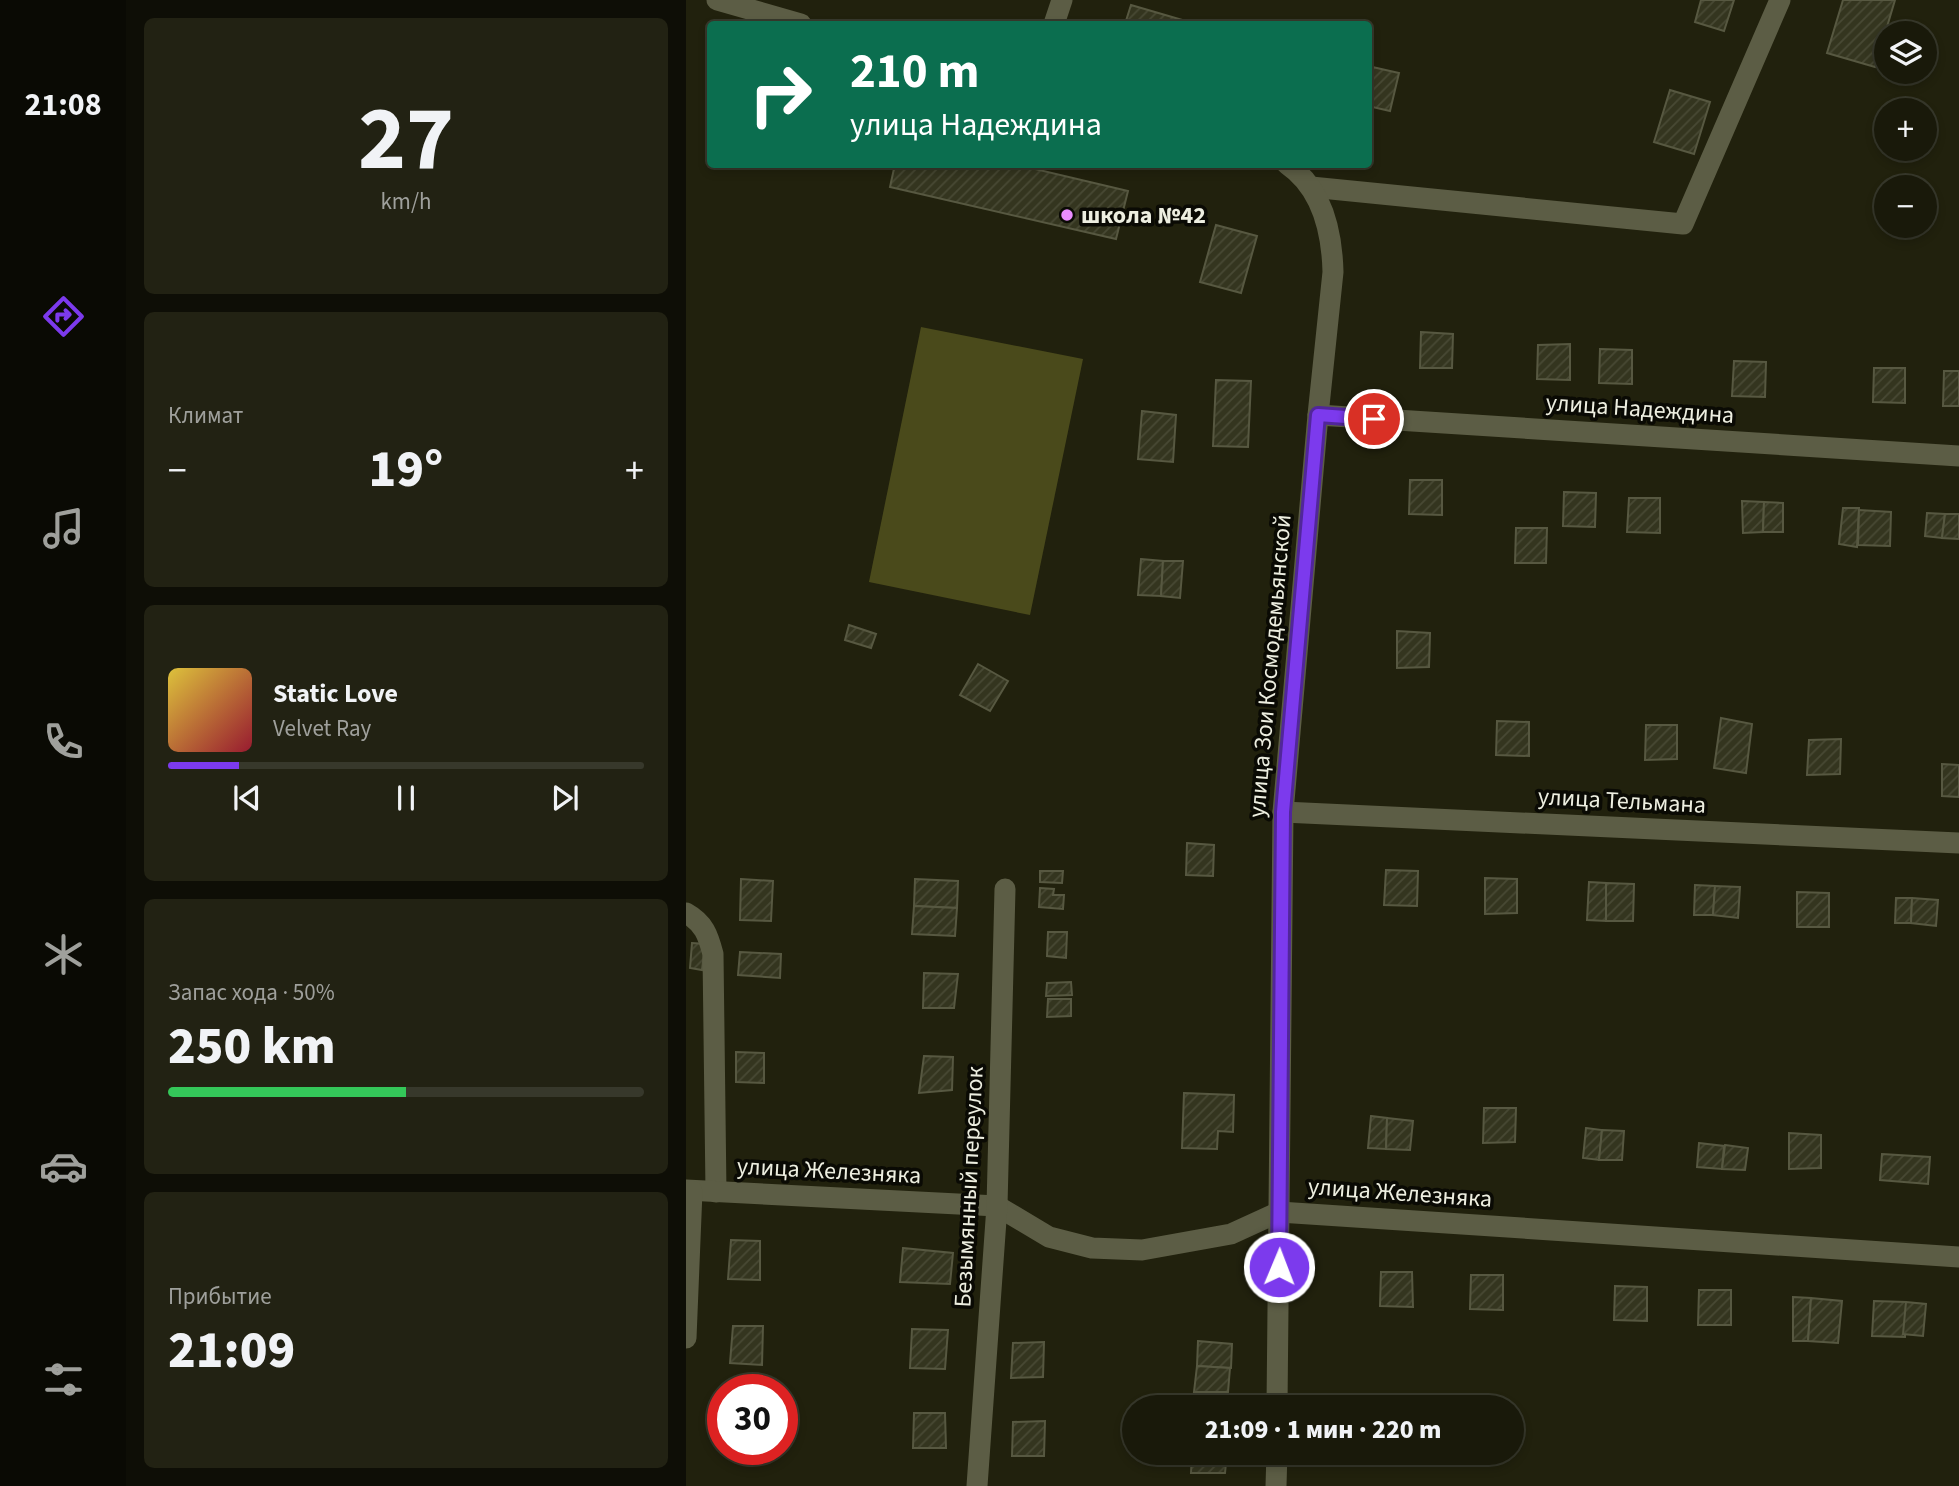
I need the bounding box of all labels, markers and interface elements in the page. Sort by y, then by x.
map controls [1874,21,1937,238]
button: layers [1874,21,1937,84]
text: 210 m [850,37,979,107]
icon: right [735,49,826,140]
text: 27 [358,75,454,204]
text: 21:08 [24,82,102,128]
button: + [1874,98,1937,161]
text: улица Надеждина [850,102,1102,148]
button: − [1874,175,1937,238]
text: km/h [380,185,432,218]
place label: школа №42 [1081,198,1206,233]
marker: школа №42 [1059,207,1075,223]
icon: directions [39,292,88,341]
street label: улица Надеждина [1545,385,1735,433]
pin [1344,389,1404,449]
text: Климат [168,399,243,432]
icon: arrive [1355,400,1393,438]
text: 19° [369,433,443,507]
text: − [168,444,187,498]
text: + [625,444,644,498]
icon: music [39,504,88,553]
street label: улица Зои Космодемьянской [1239,513,1301,819]
text: Static Love [273,675,398,712]
text: Velvet Ray [273,712,371,745]
icon: phone [39,717,88,766]
icon: previous [228,779,266,817]
icon: pause [387,779,425,817]
icon: next [546,779,584,817]
street label: улица Тельмана [1537,779,1707,823]
icon: climate [39,930,88,979]
text: Запас хода · 50% [168,976,335,1009]
text: 250 km [168,1010,336,1084]
street label: Безымянный переулок [945,1066,993,1308]
icon: car [39,1142,88,1191]
street label: улица Железняка [736,1149,922,1193]
street label: улица Железняка [1307,1169,1493,1217]
position arrow [1242,1230,1316,1304]
text: Прибытие [168,1280,272,1313]
text: 21:09 [168,1314,295,1388]
icon: filters [39,1355,88,1404]
speed limit sign: 30 [707,1374,798,1465]
text: 21:09 · 1 мин · 220 m [1205,1411,1441,1448]

